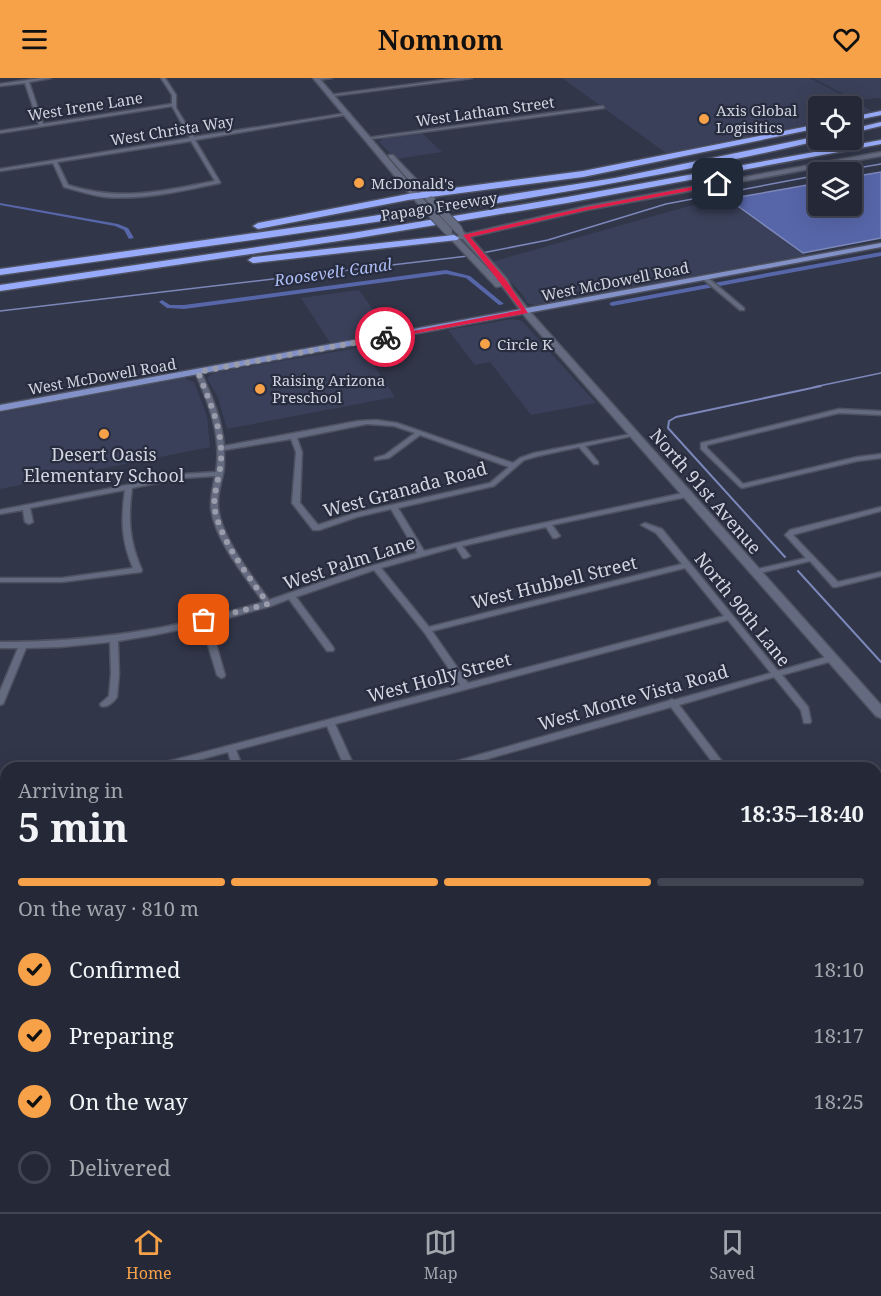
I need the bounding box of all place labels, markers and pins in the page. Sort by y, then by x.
place label: Axis Global Logisitics [716,100,797,137]
marker: Axis Global Logisitics [697,112,711,126]
pin [692,158,743,209]
place label: McDonald's [371,173,454,193]
marker: McDonald's [352,176,366,190]
place label: Circle K [497,334,553,354]
marker: Circle K [478,337,492,351]
place label: Raising Arizona Preschool [272,370,385,407]
marker: Raising Arizona Preschool [253,382,267,396]
marker: Desert Oasis Elementary School [97,427,111,441]
place label: Desert Oasis Elementary School [24,442,185,487]
pin [178,594,229,645]

